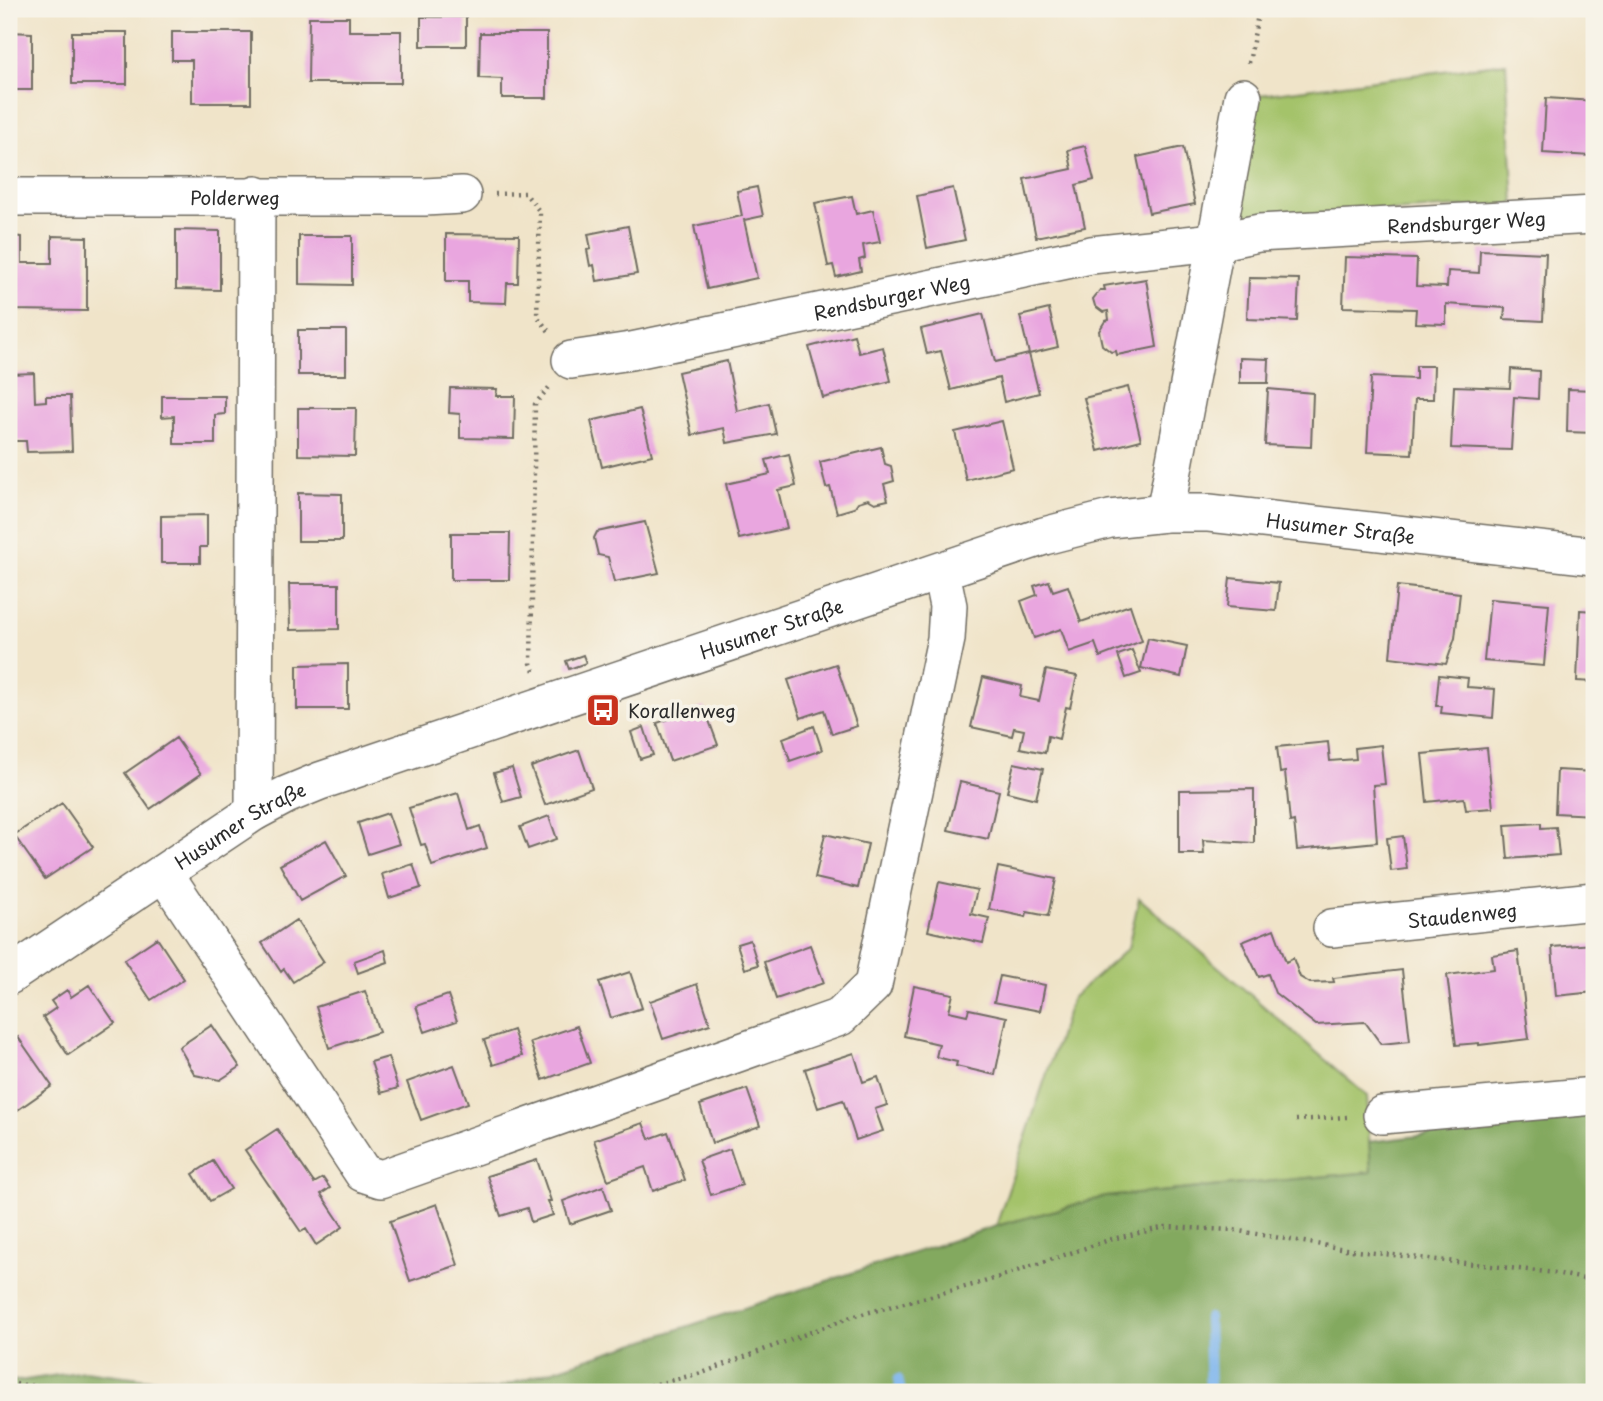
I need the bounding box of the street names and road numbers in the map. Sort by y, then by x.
street label: Polderweg [190,183,280,211]
street label: Rendsburger Weg [1386,204,1547,240]
street label: Rendsburger Weg [811,267,972,327]
street label: Husumer Straße [1265,505,1416,550]
street label: Husumer Straße [696,591,846,666]
street label: Husumer Straße [168,775,310,876]
street label: Staudenweg [1406,895,1519,934]

